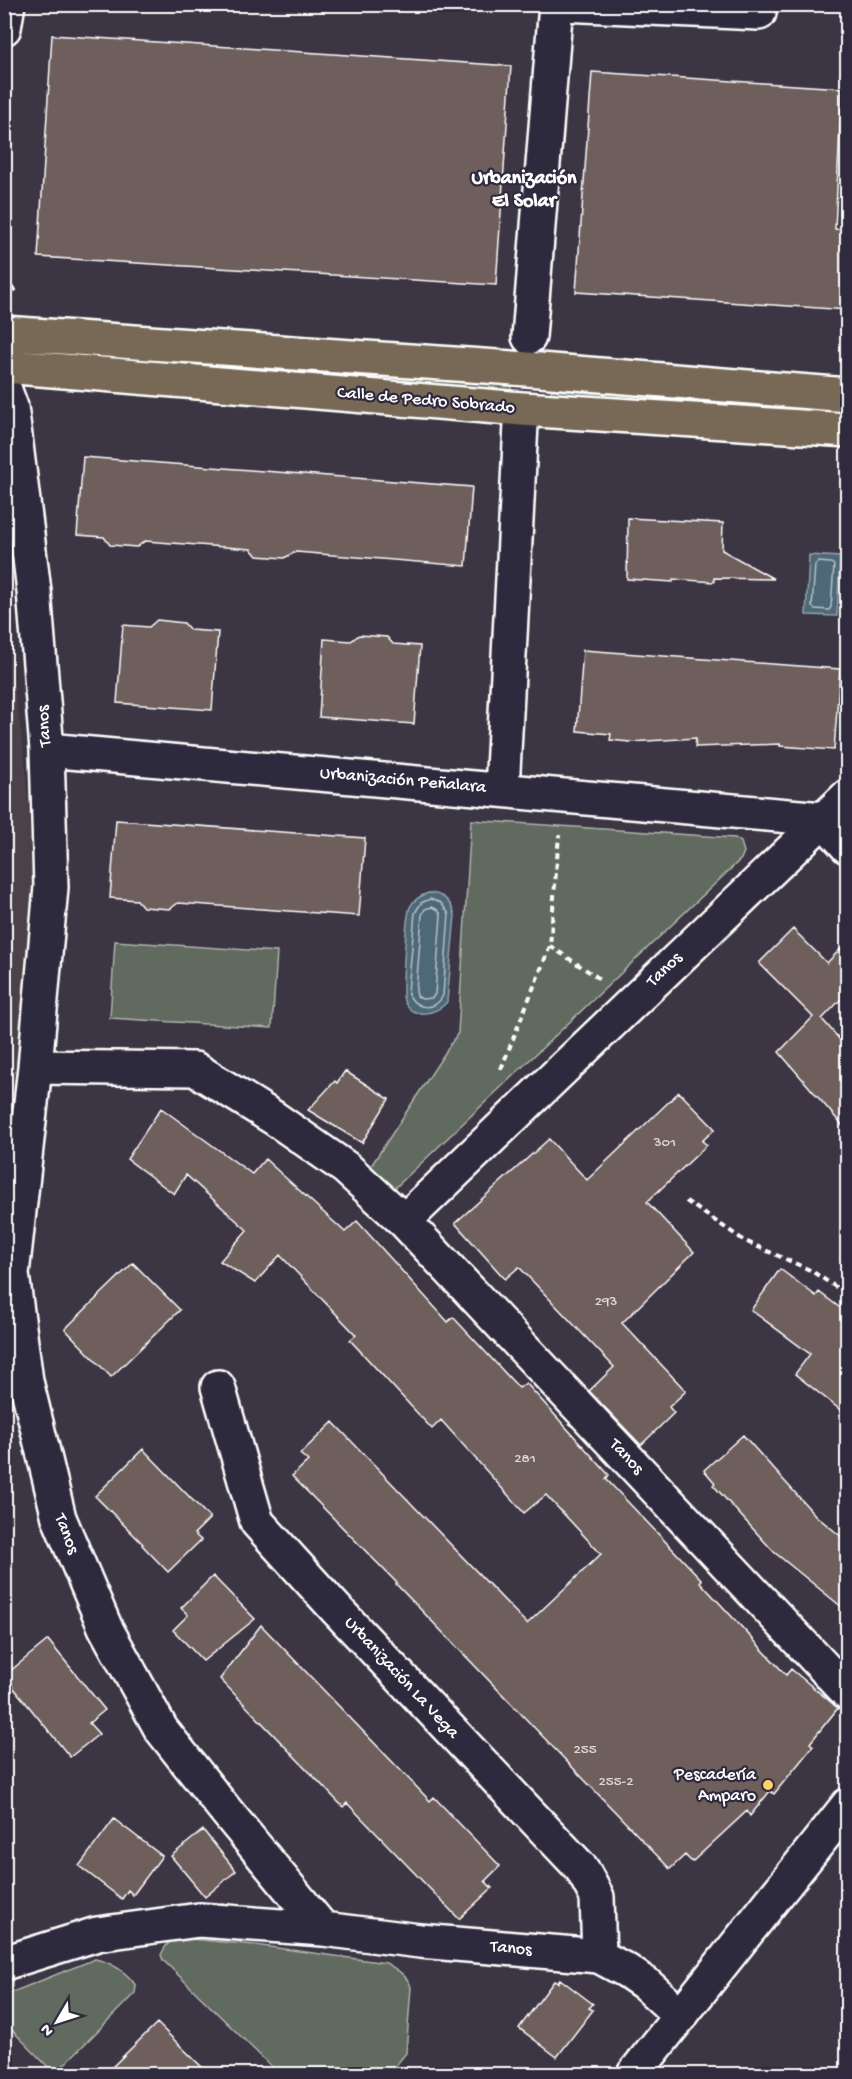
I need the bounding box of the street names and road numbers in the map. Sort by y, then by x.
street label: Calle de Pedro Sobrado [336,383,516,419]
street label: Tanos [33,703,57,748]
street label: Urbanización Peñalara [319,763,488,799]
street label: Tanos [642,947,688,993]
street label: Tanos [604,1434,649,1480]
street label: Tanos [48,1510,84,1558]
street label: Urbanización La Vega [339,1613,464,1744]
street label: Tanos [488,1937,534,1961]

